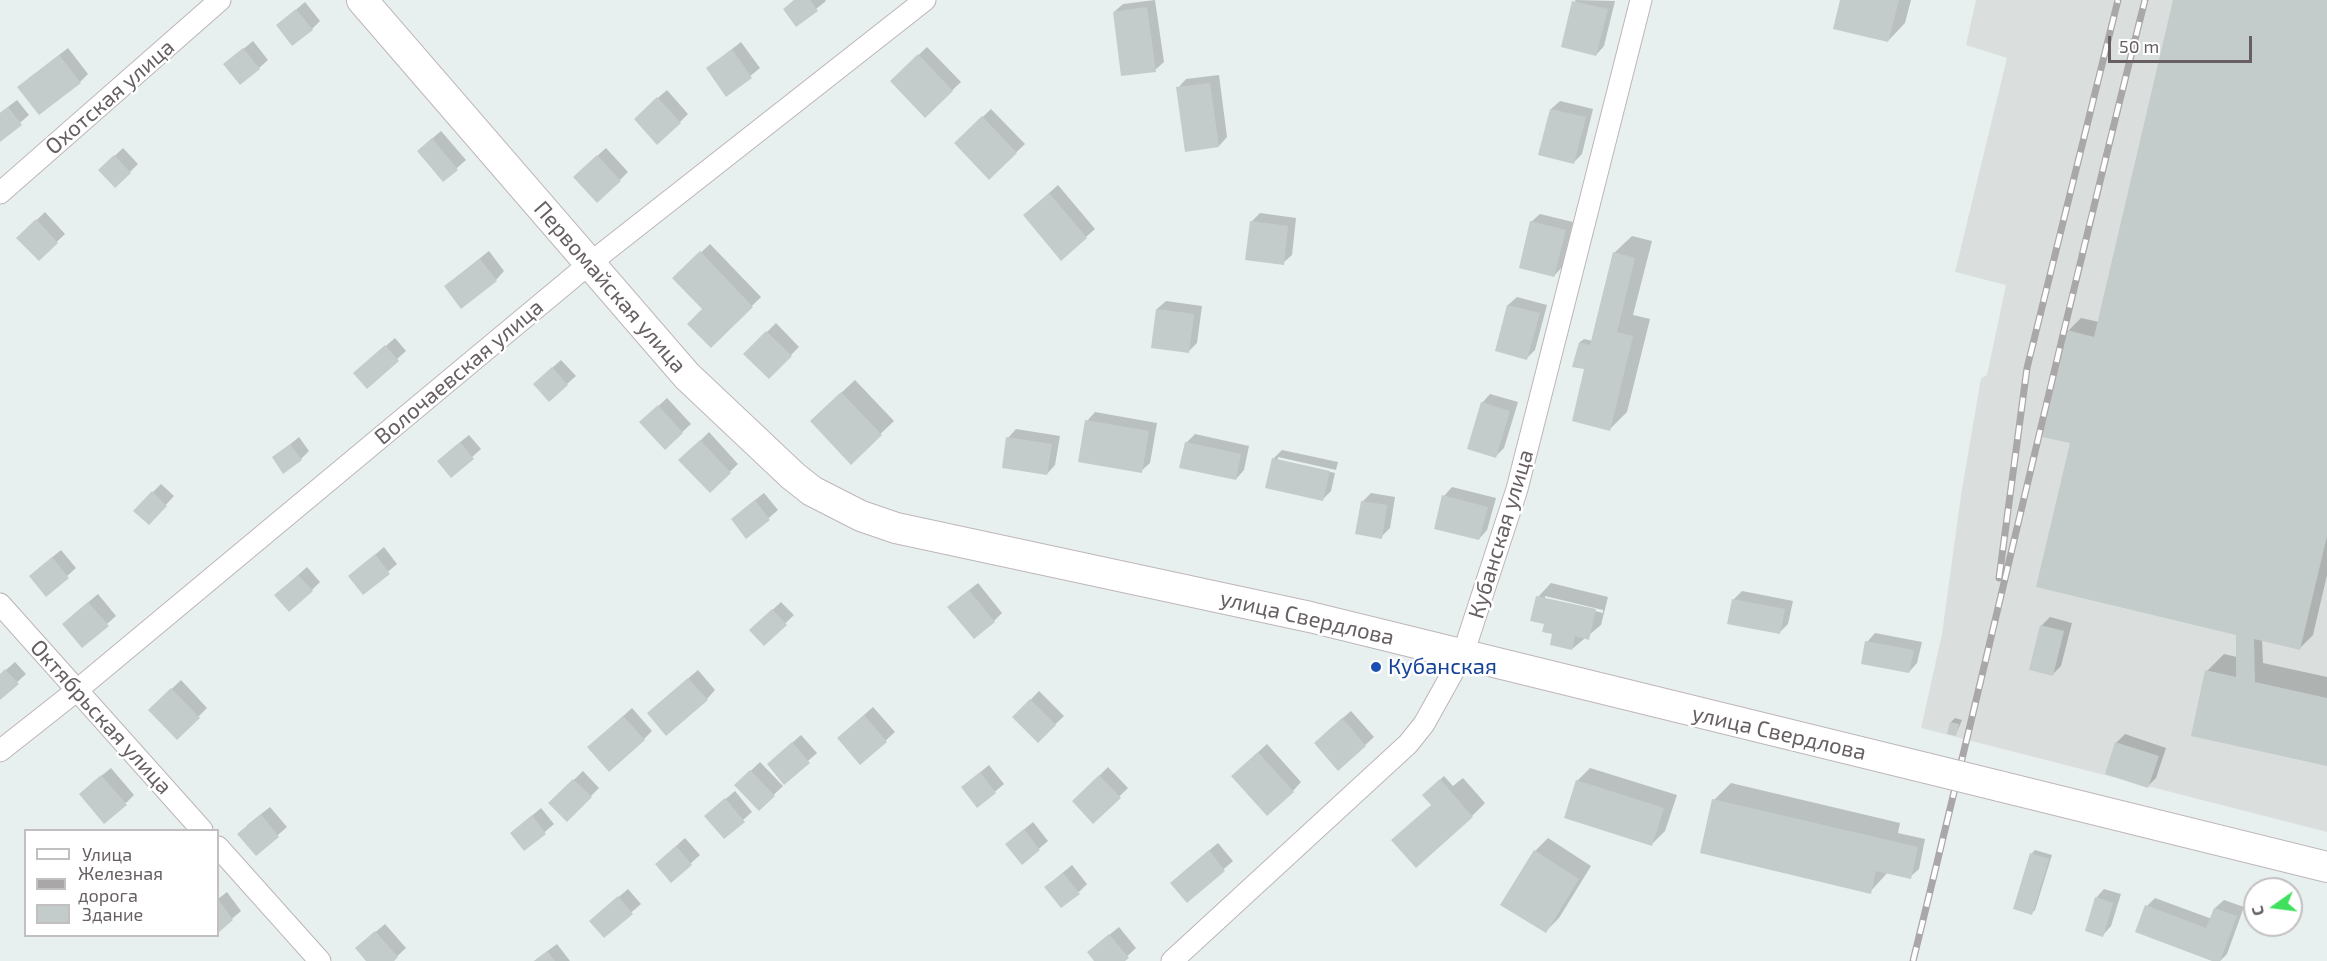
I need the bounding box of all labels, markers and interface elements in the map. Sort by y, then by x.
scale bar [2111,24,2255,62]
street label: Охотская улица [40,34,180,160]
text: 50 m [2119,35,2159,57]
street label: Первомайская улица [528,196,692,378]
street label: Волочаевская улица [369,294,549,450]
street label: Кубанская улица [1463,446,1539,622]
street label: улица Свердлова [1217,585,1397,651]
street label: Октябрьская улица [25,634,177,800]
place label: Кубанская [1388,654,1497,680]
marker: Кубанская [1369,660,1383,674]
street label: улица Свердлова [1689,700,1869,766]
legend [24,829,219,937]
text: Улица [82,843,132,865]
text: Железная дорога [78,862,163,906]
north arrow [2243,877,2303,937]
text: Здание [82,903,143,925]
text: С [2247,904,2267,918]

